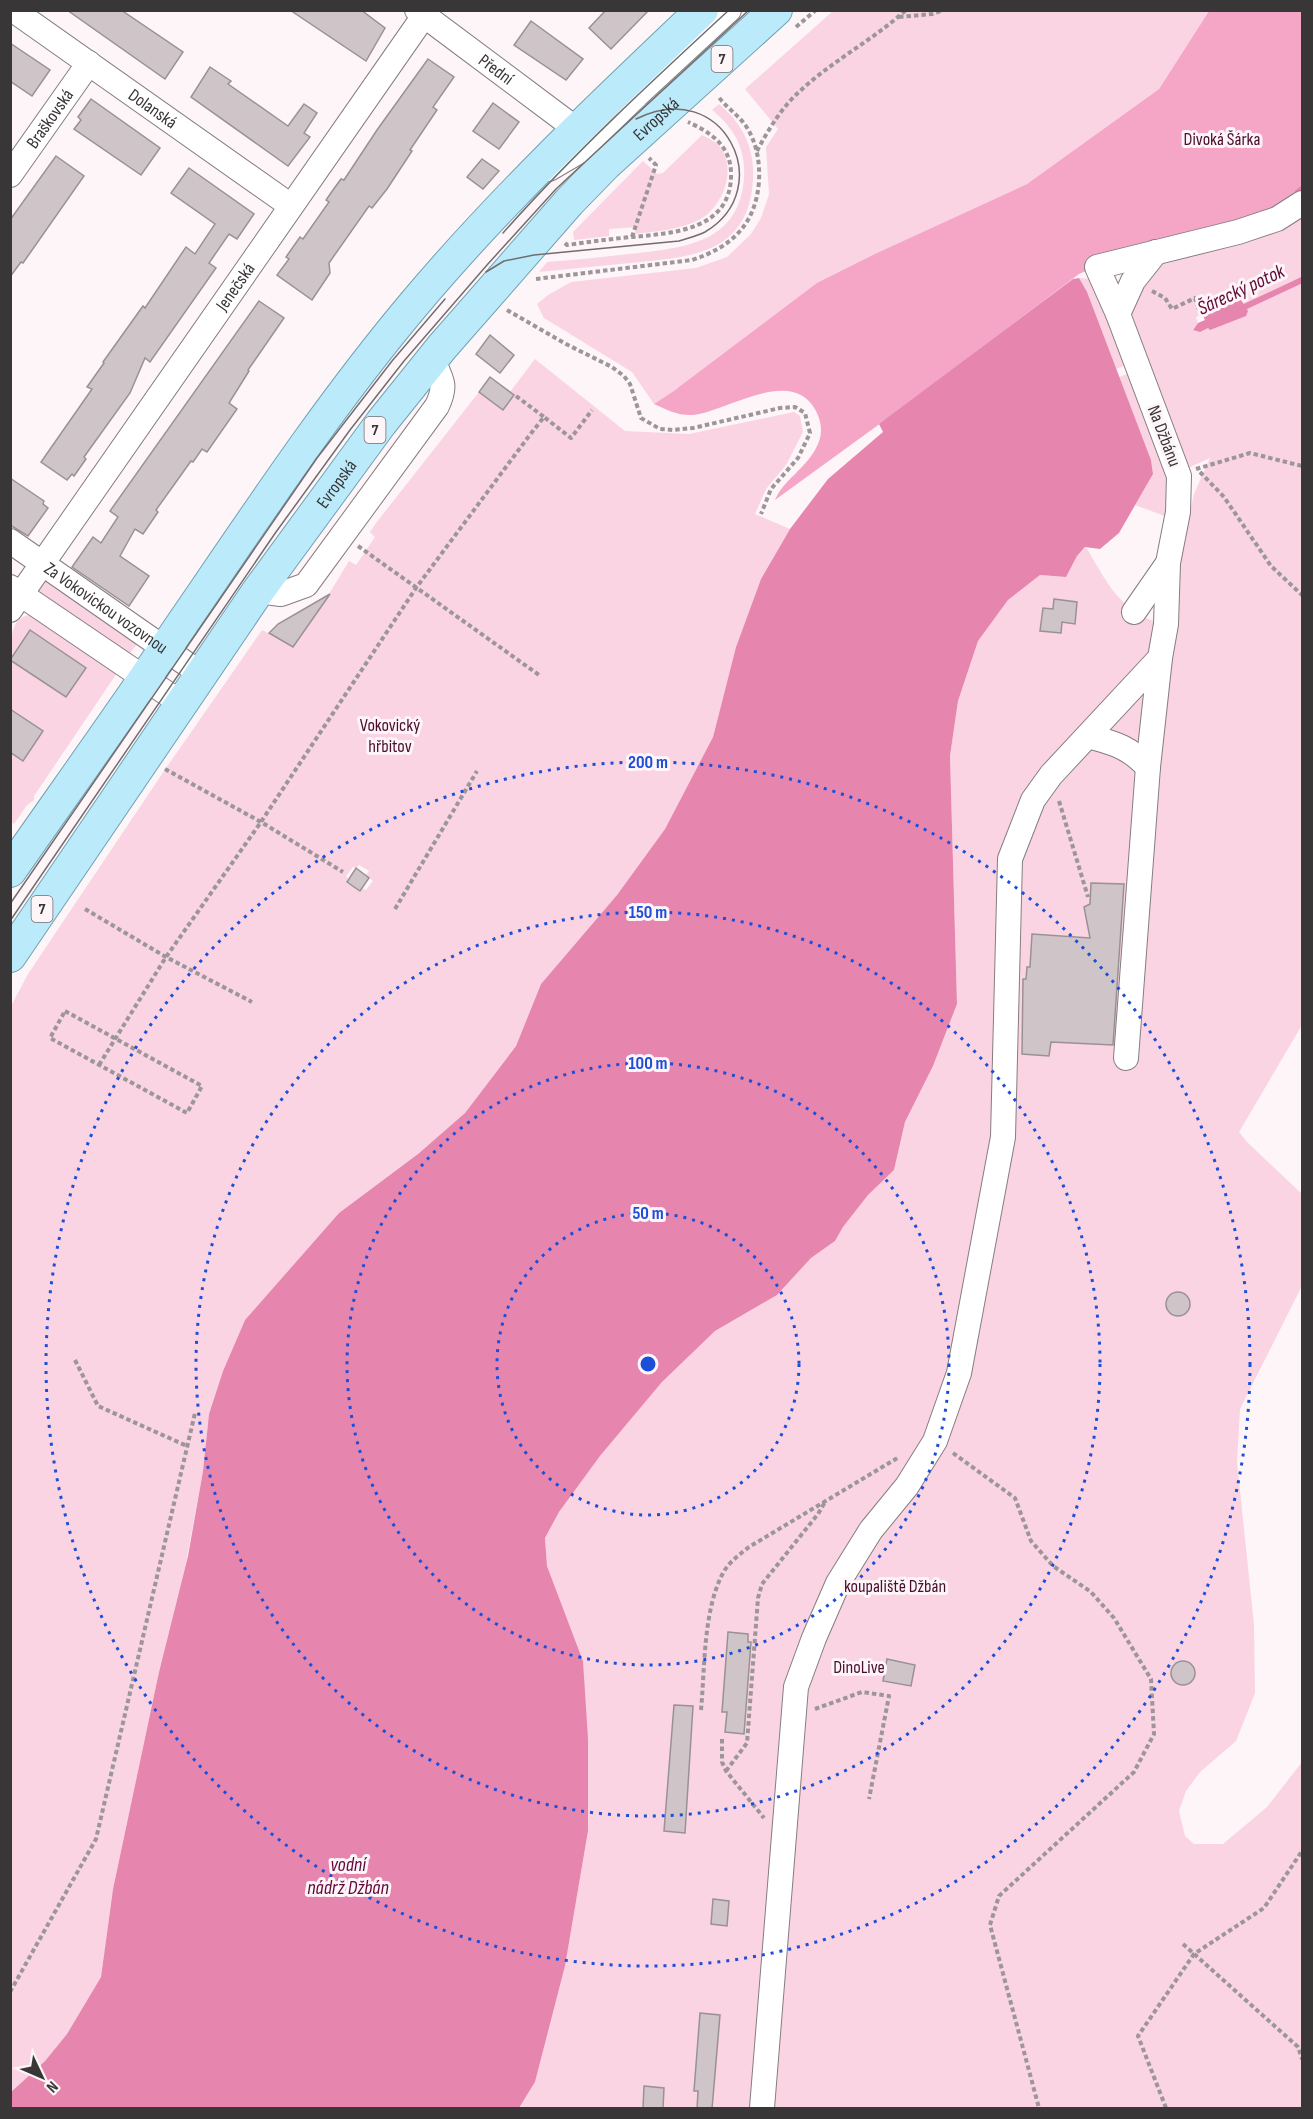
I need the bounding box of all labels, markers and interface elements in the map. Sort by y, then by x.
road number: 7 [712,46,732,72]
street label: Přední [475,49,518,90]
street label: Dolanská [124,84,181,133]
street label: Braškovská [22,85,78,152]
street label: Evropská [629,93,683,145]
park label: Divoká Šárka [1184,129,1260,150]
street label: Jenečská [211,259,259,315]
water label: Šárecký potok [1194,259,1289,321]
street label: Na Džbánu [1143,402,1185,470]
road number: 7 [364,417,386,443]
street label: Evropská [312,456,361,512]
street label: Za Vokovickou vozovnou [40,558,172,658]
park label: Vokovický hřbitov [360,715,420,757]
text: 200 m [628,752,668,773]
road number: 7 [32,896,52,922]
text: 150 m [629,902,667,923]
text: 100 m [629,1053,668,1074]
text: 50 m [632,1203,664,1224]
centre of rings [638,1354,658,1374]
park label: koupaliště Džbán [844,1576,946,1597]
park label: DinoLive [833,1657,885,1678]
water label: vodní nádrž Džbán [307,1853,389,1900]
north arrow [12,2047,72,2107]
text: N [42,2077,62,2096]

